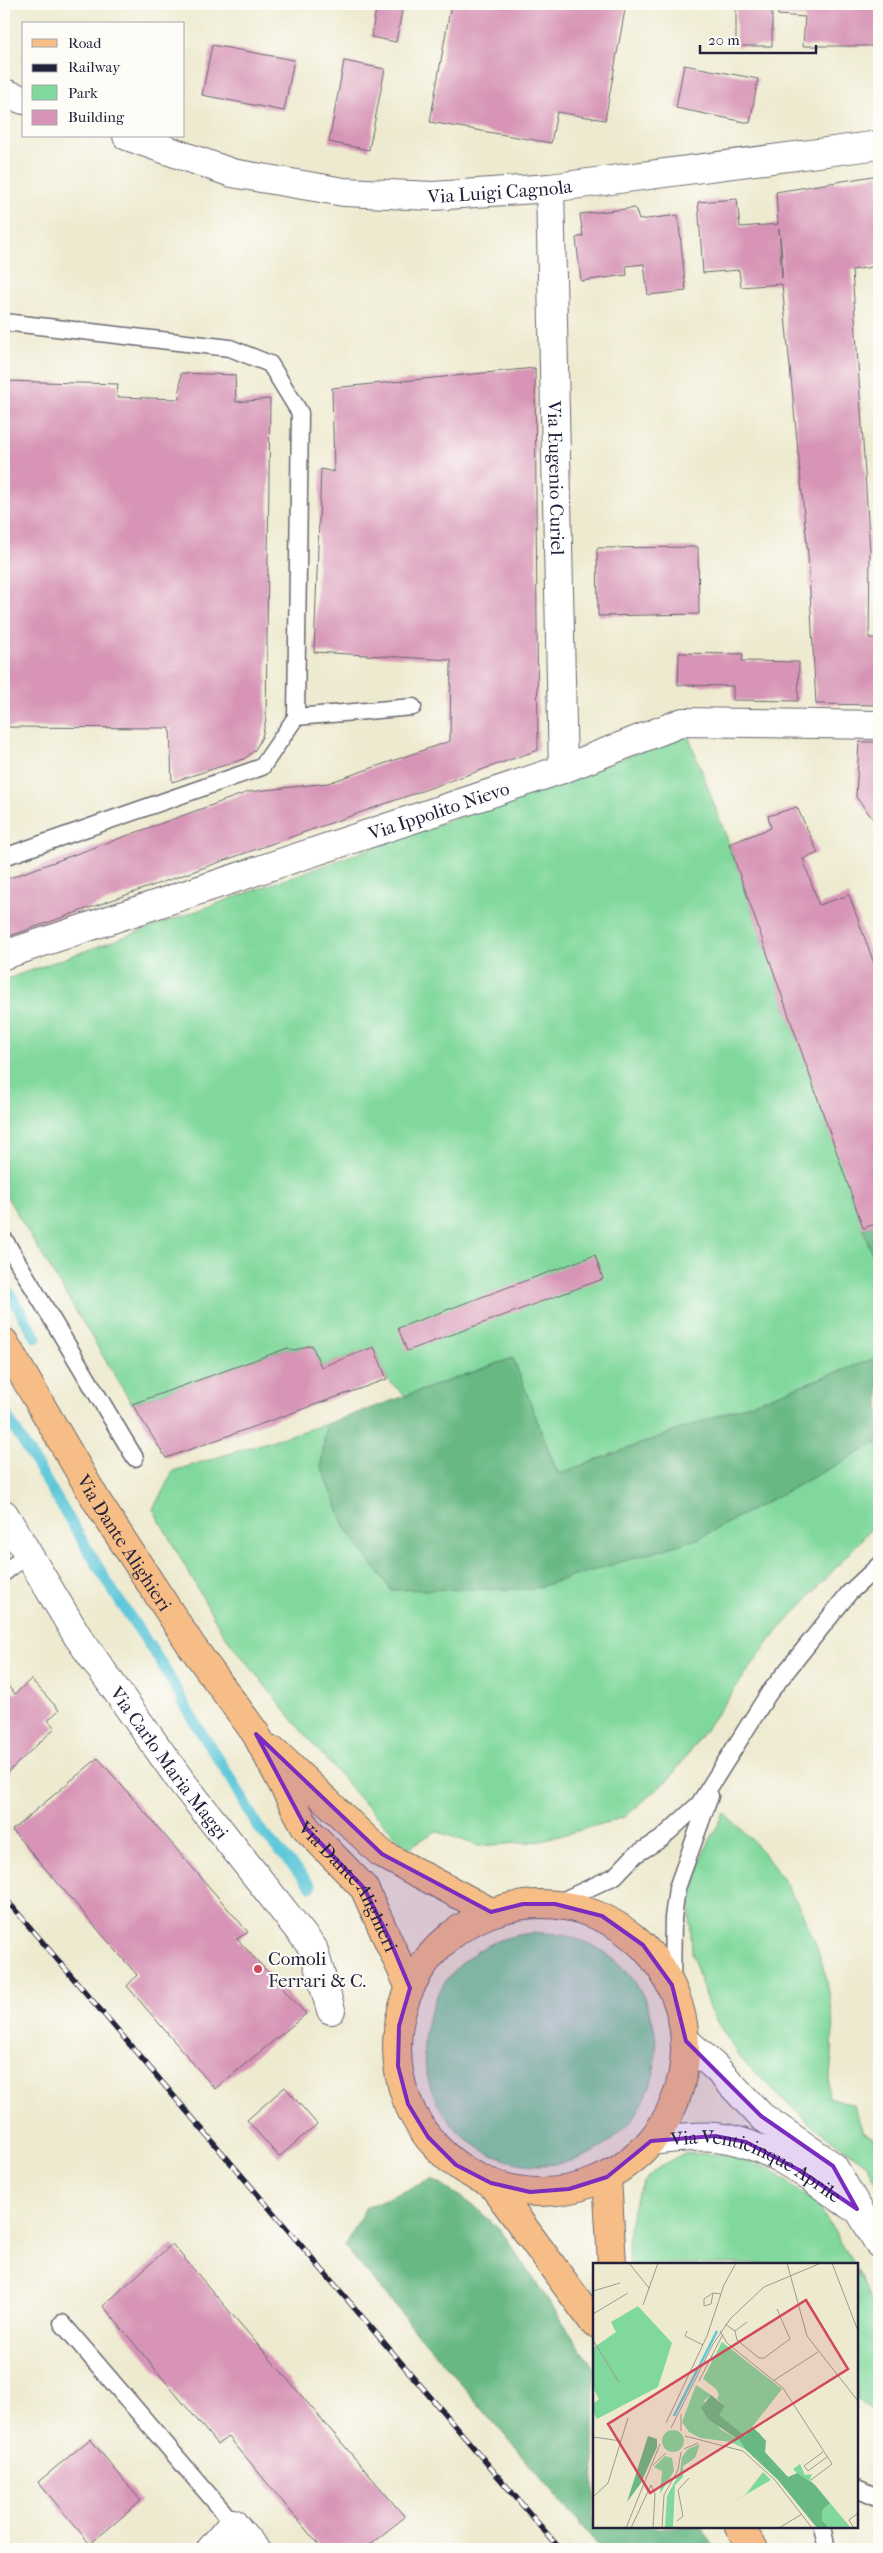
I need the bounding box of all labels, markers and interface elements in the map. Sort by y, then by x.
legend [22,22,185,138]
scale bar [700,22,817,54]
text: 20 m [708,31,740,49]
text: Road [68,34,102,52]
text: Railway [68,58,121,76]
text: Park [68,84,98,102]
text: Building [68,108,125,126]
street label: Via Luigi Cagnola [426,175,574,208]
street label: Via Eugenio Curiel [543,399,568,556]
street label: Via Ippolito Nievo [365,778,513,845]
street label: Via Dante Alighieri [71,1470,176,1616]
street label: Via Carlo Maria Maggi [105,1682,233,1844]
street label: Via Dante Alighieri [293,1816,402,1956]
place label: Comoli Ferrari & C. [268,1948,366,1992]
marker: Comoli Ferrari & C. [252,1963,264,1975]
street label: Via Venticinque Aprile [669,2126,845,2208]
inset map [593,2263,858,2528]

